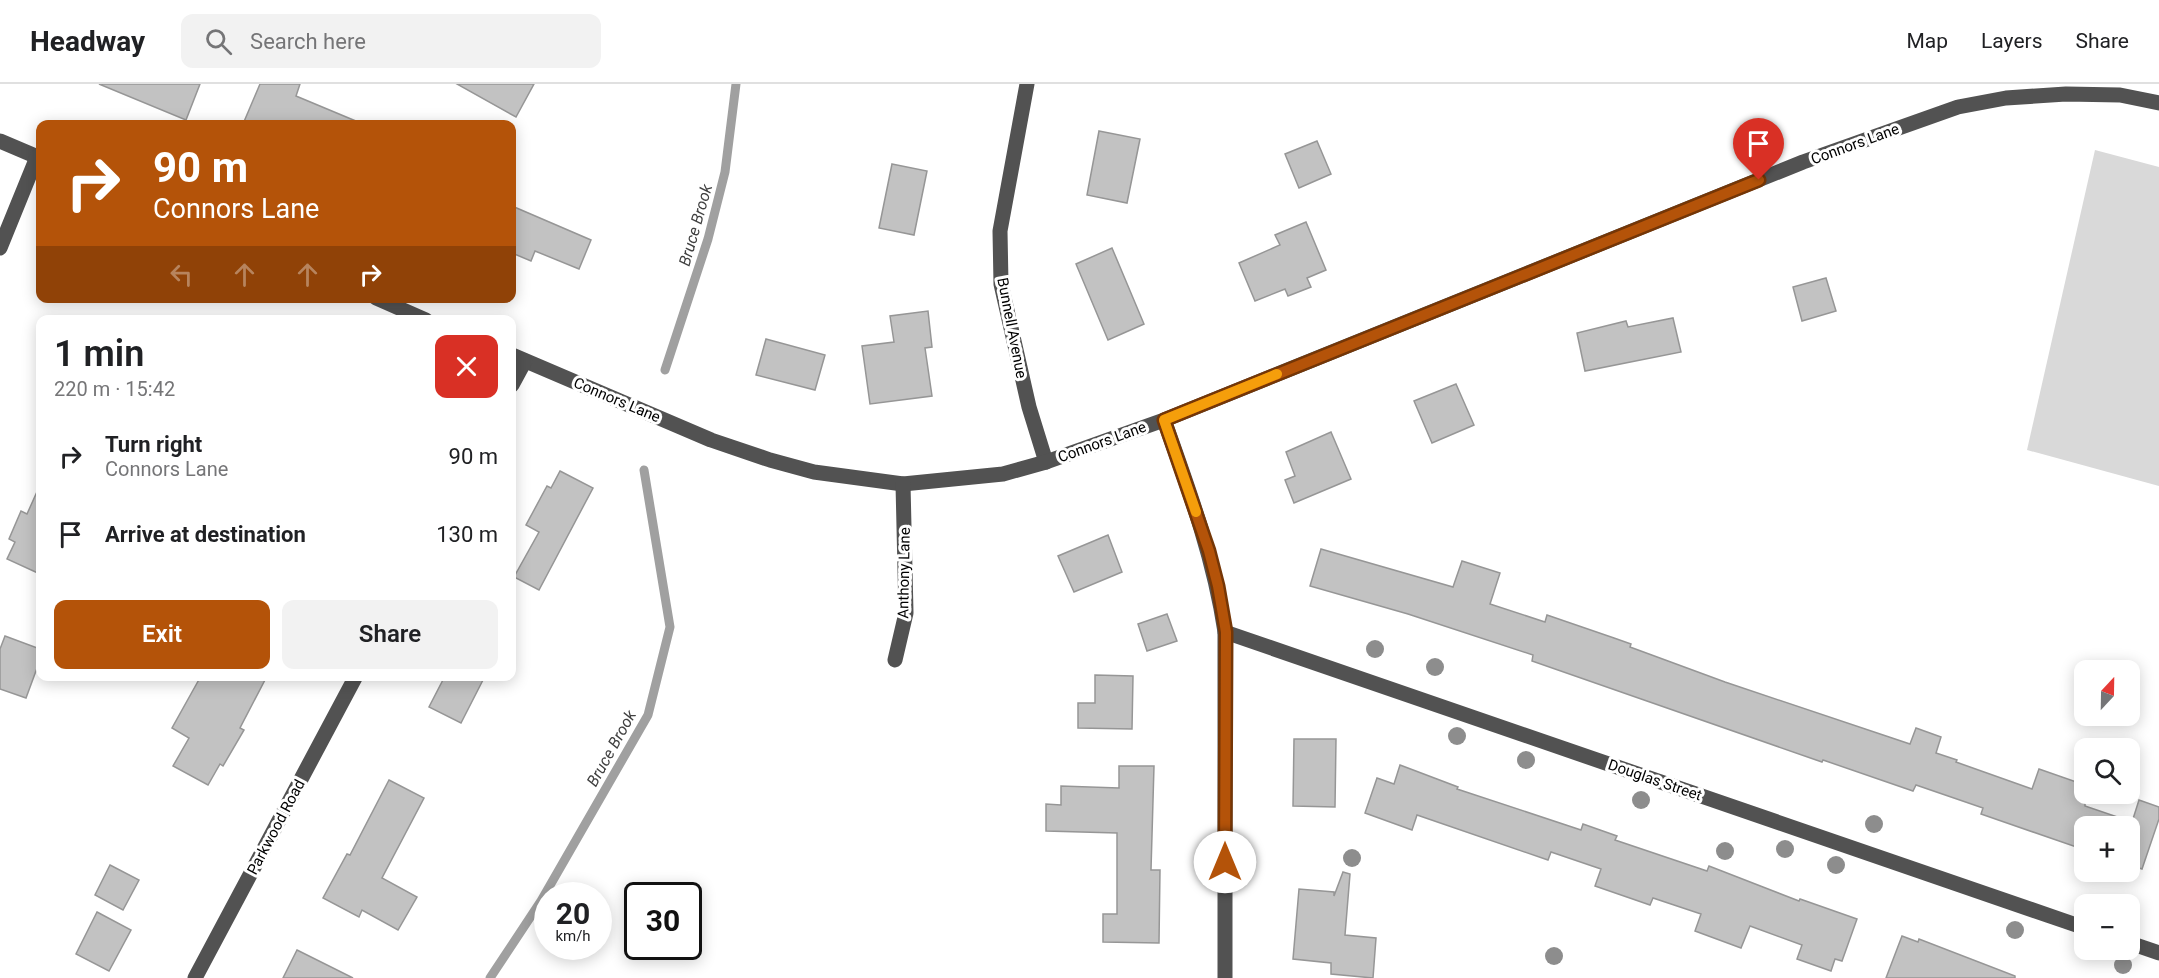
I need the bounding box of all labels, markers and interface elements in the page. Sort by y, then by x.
search box [181,14,601,68]
text: Headway [30,25,145,58]
icon: search [202,25,235,58]
text: Search here [250,29,366,54]
text: Map [1906,29,1948,53]
text: Layers [1981,29,2042,53]
text: Share [2075,29,2129,53]
pin [1733,118,1784,180]
street label: Connors Lane [1808,120,1902,168]
icon: arrive [1742,127,1775,160]
text: 90 m [153,143,248,192]
icon: right [54,144,132,222]
water label: Bruce Brook [675,181,717,268]
text: Connors Lane [153,193,319,225]
icon: left [165,258,198,291]
icon: ahead [228,258,261,291]
icon: ahead [291,258,324,291]
icon: right [354,258,387,291]
street label: Bunnell Avenue [993,276,1031,380]
text: 1 min [54,333,144,375]
button: close [435,335,498,398]
street label: Connors Lane [571,374,663,426]
text: 220 m · 15:42 [54,377,175,401]
street label: Connors Lane [1055,418,1149,466]
text: Turn right [105,432,202,457]
icon: right [54,440,87,473]
text: 90 m [449,444,498,469]
text: Connors Lane [105,457,228,481]
icon: arrive [54,518,87,551]
text: Arrive at destination [105,522,306,547]
text: 130 m [436,522,498,547]
street label: Anthony Lane [894,527,914,619]
button: Exit [54,600,270,669]
button: Share [282,600,498,669]
north arrow [2074,660,2140,726]
map controls [2074,660,2140,960]
water label: Bruce Brook [583,706,641,790]
button: search [2074,738,2140,804]
street label: Douglas Street [1606,756,1704,804]
street label: Parkwood Road [243,776,309,878]
button: + [2074,816,2140,882]
position arrow [1193,830,1257,894]
speed limit sign: 30 [624,882,702,960]
button: − [2074,894,2140,960]
text: 20 [556,896,590,931]
text: km/h [555,927,591,945]

